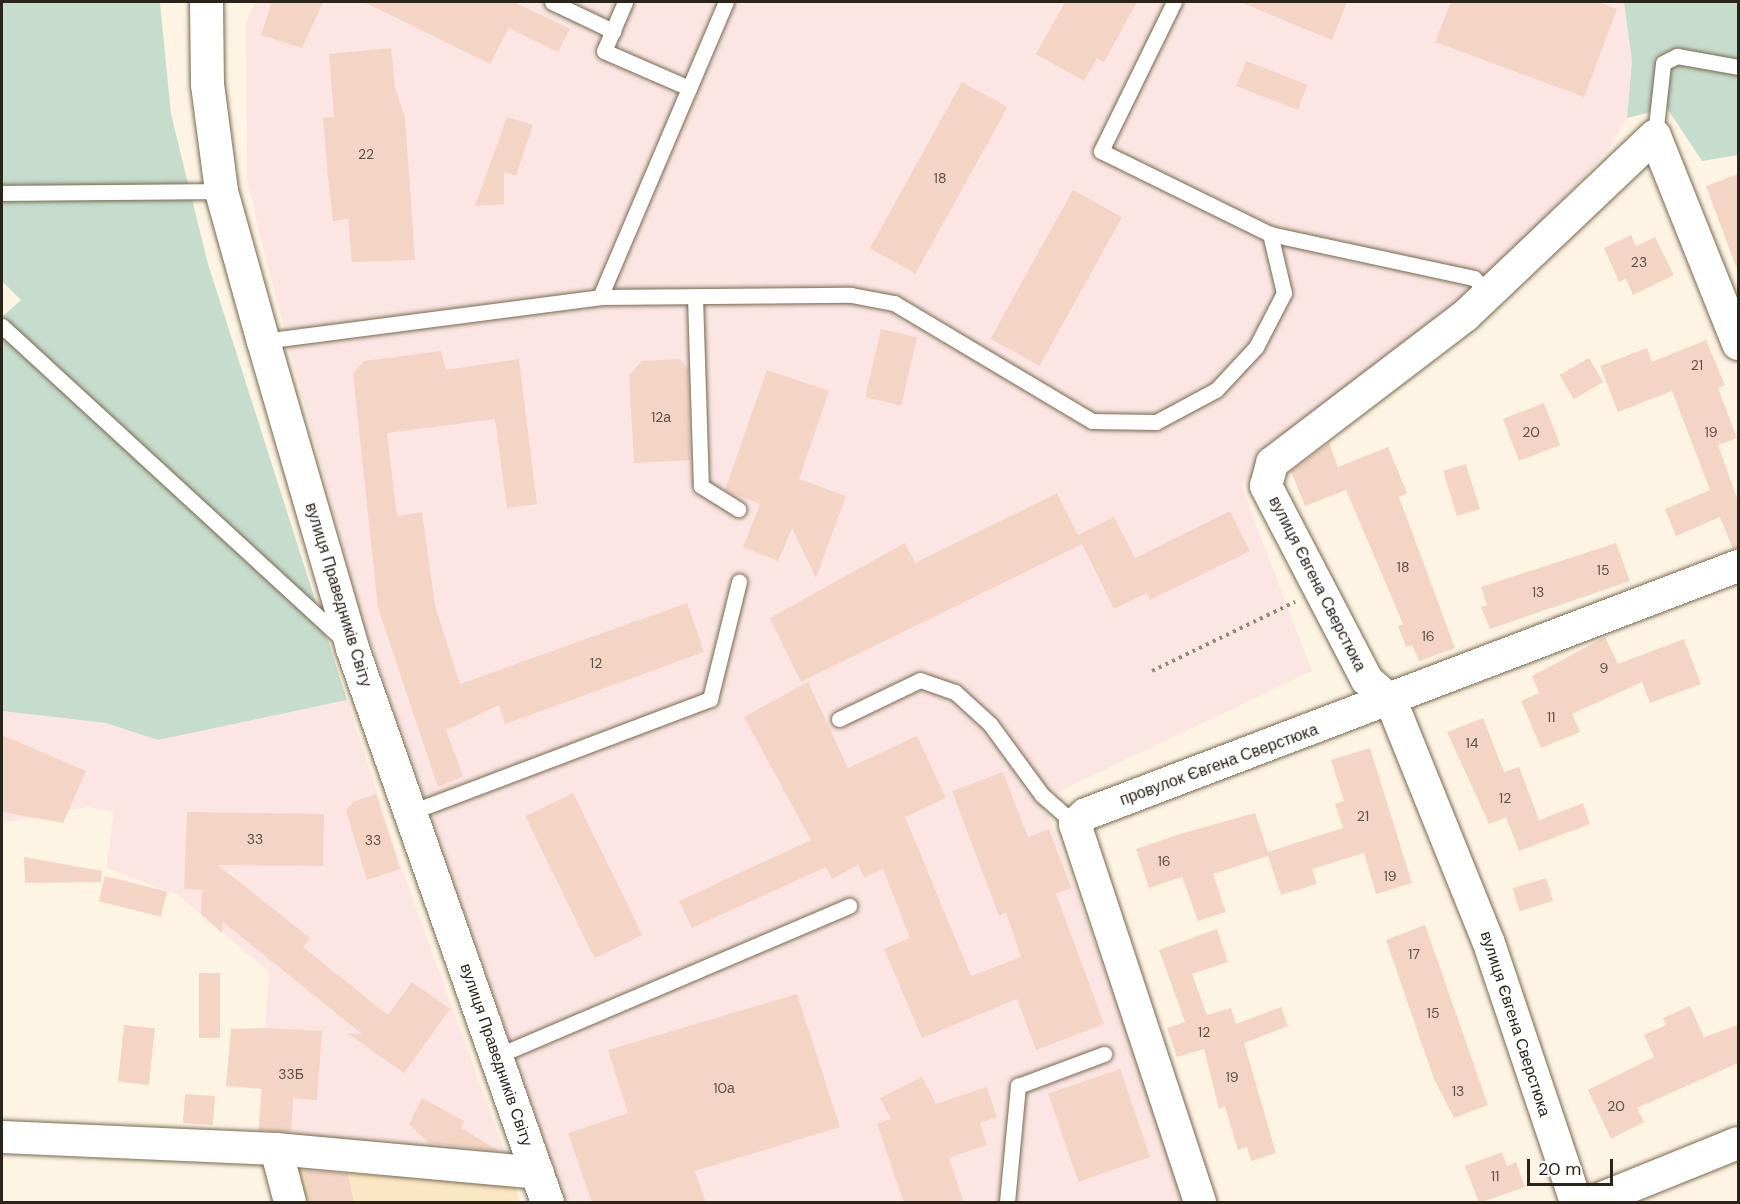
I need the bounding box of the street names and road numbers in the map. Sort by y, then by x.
street label: вулиця Євгена Сверстюка [1264,493,1370,675]
street label: вулиця Праведників Світу [301,500,375,690]
street label: провулок Євгена Сверстюка [1117,720,1321,810]
street label: вулиця Євгена Сверстюка [1476,929,1554,1119]
street label: вулиця Праведників Світу [456,961,536,1149]

